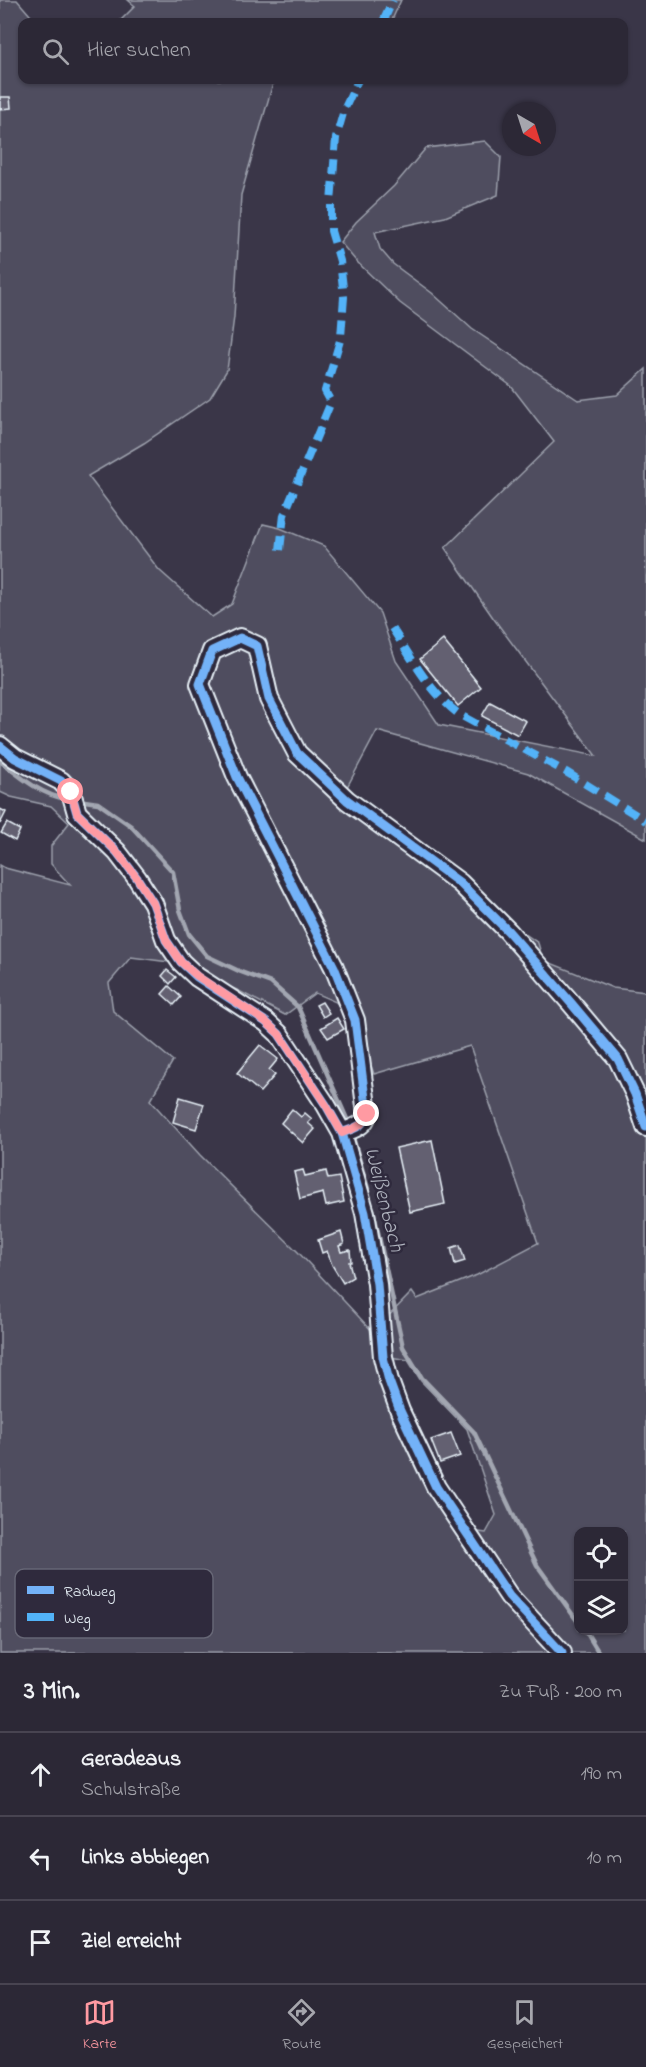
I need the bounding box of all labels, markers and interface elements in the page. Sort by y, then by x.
search box [18,18,628,84]
icon: search [39,35,72,68]
text: Hier suchen [87,35,191,67]
north arrow [502,102,556,156]
route start [57,778,83,804]
route end [353,1100,379,1126]
water label: Weißenbach [355,1144,412,1256]
map controls [574,1527,628,1635]
button: locate [574,1527,628,1581]
legend [15,1569,213,1638]
text: Radweg [64,1580,115,1604]
button: layers [574,1581,628,1635]
text: Weg [64,1607,91,1631]
text: 3 Min. [24,1673,80,1711]
text: Zu Fuß · 200 m [499,1678,622,1707]
text: Geradeaus [81,1744,181,1776]
icon: ahead [24,1758,57,1791]
text: 190 m [580,1760,622,1789]
text: Schulstraße [81,1776,180,1805]
icon: left [24,1842,57,1875]
text: Links abbiegen [81,1842,209,1874]
text: 10 m [586,1844,622,1873]
icon: arrive [24,1926,57,1959]
text: Ziel erreicht [81,1926,181,1958]
tab: Karte [83,1996,117,2056]
tab: Route [282,1996,321,2056]
tab: Gespeichert [487,1996,563,2056]

